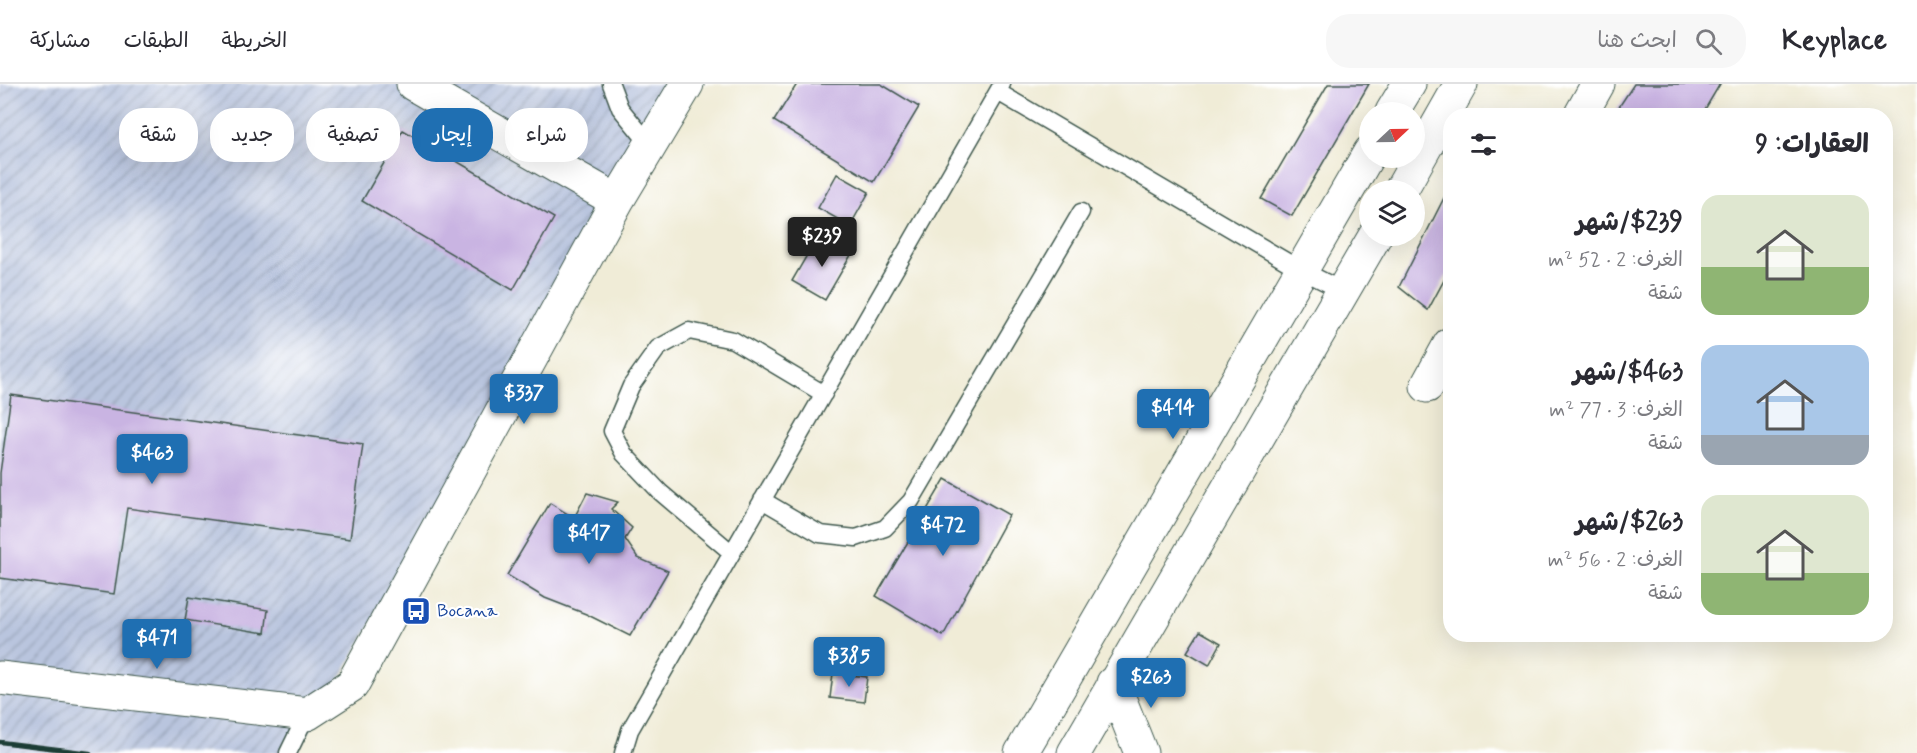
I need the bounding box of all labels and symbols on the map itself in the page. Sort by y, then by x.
north arrow [1359,102,1425,168]
pin: $239 [786,217,858,268]
pin: $337 [488,374,560,425]
pin: $414 [1137,389,1209,440]
pin: $463 [116,434,188,485]
pin: $472 [907,506,979,557]
pin: $417 [553,514,625,565]
bus stop icon: Bocana [400,595,432,627]
place label: Bocana [437,599,498,623]
pin: $471 [121,619,193,670]
pin: $385 [813,637,885,688]
pin: $263 [1115,658,1187,709]

